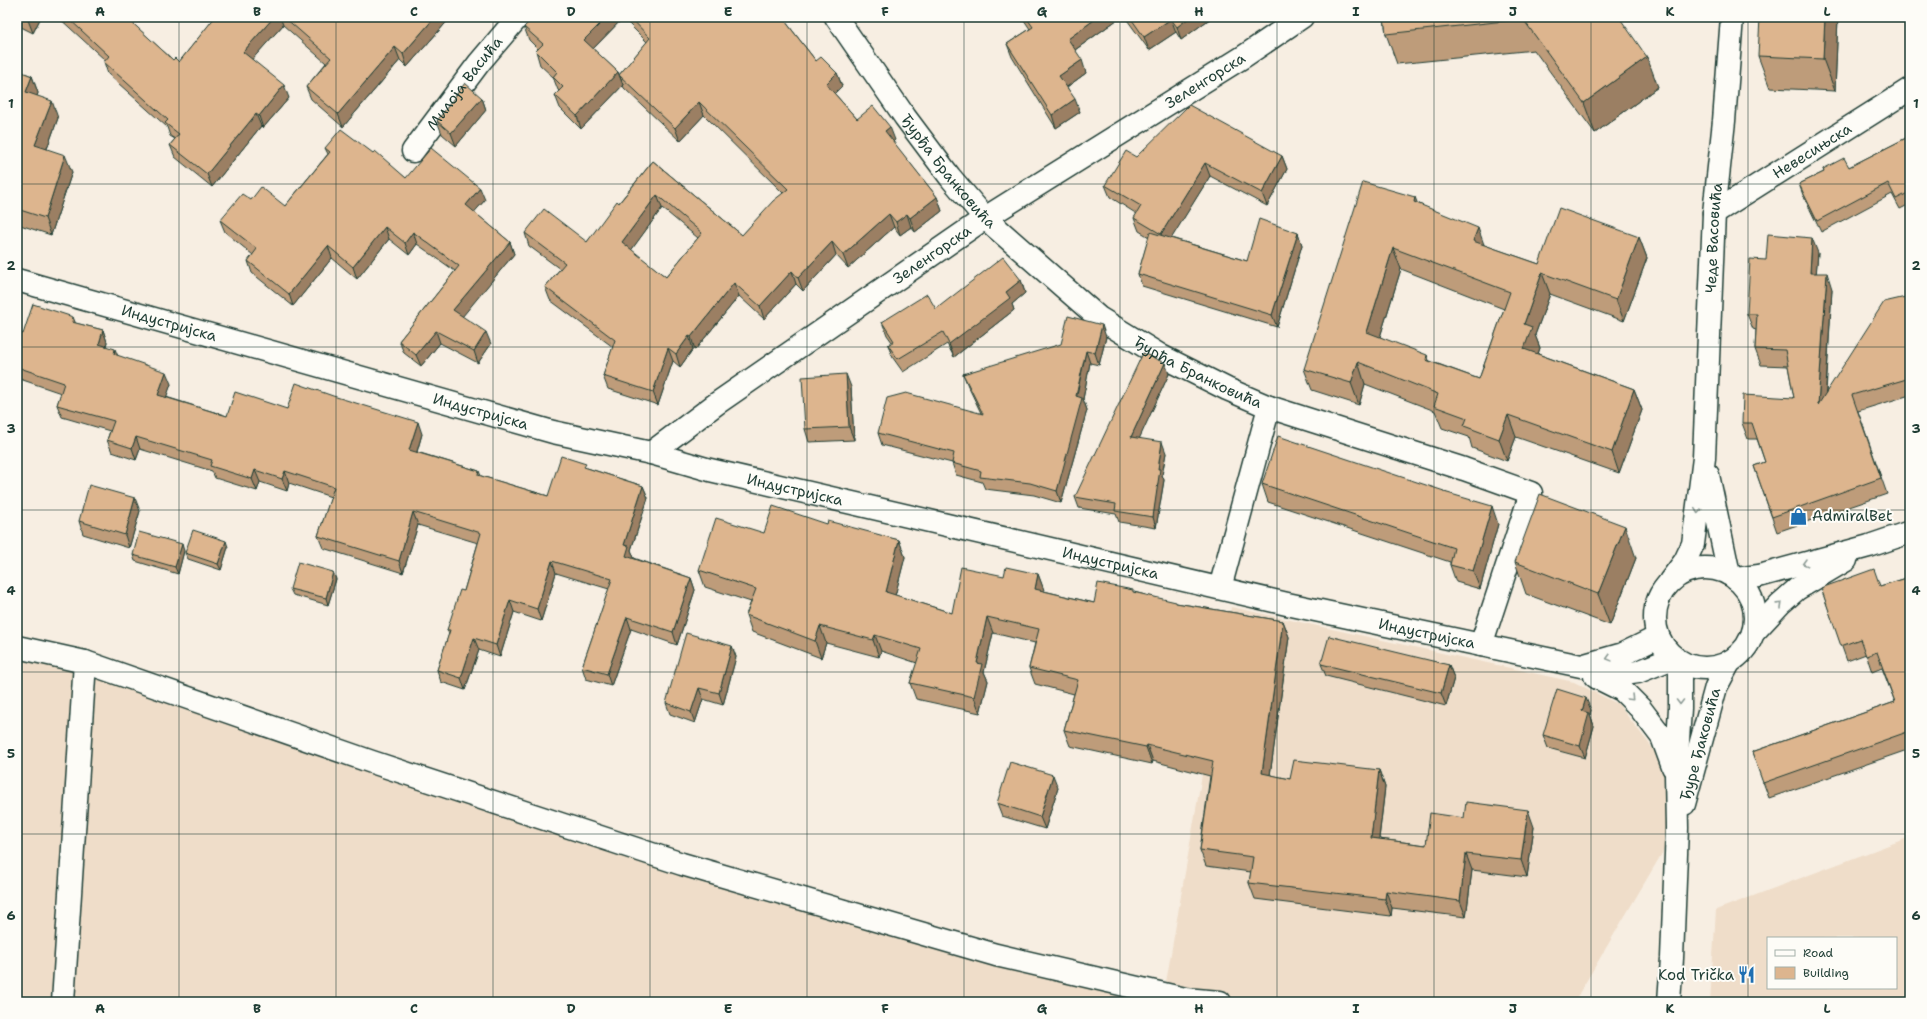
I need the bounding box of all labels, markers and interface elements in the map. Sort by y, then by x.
text: A [95,3,105,20]
text: B [253,3,261,20]
text: C [410,3,418,20]
text: D [566,3,576,20]
text: E [724,3,733,20]
text: F [881,3,889,20]
text: G [1037,3,1048,20]
text: H [1194,3,1204,20]
text: I [1352,3,1360,20]
text: J [1509,3,1517,20]
text: K [1666,3,1675,20]
text: L [1823,3,1831,20]
street label: Милоја Васића [422,32,508,134]
street label: Зеленгорска [1161,48,1250,113]
text: 1 [8,95,14,112]
text: 1 [1913,95,1919,112]
street label: Ђурђа Бранковића [896,110,1001,233]
street label: Невесињска [1769,118,1856,183]
street label: Чеде Васовића [1701,181,1727,293]
street label: Зеленгорска [889,220,976,289]
text: 2 [6,257,16,274]
text: 2 [1911,257,1921,274]
street label: Индустријска [119,300,220,346]
street label: Ђурђа Бранковића [1130,332,1266,413]
street label: Индустријска [431,388,531,435]
text: 3 [6,420,16,437]
text: 3 [1911,420,1921,437]
street label: Индустријска [745,469,846,511]
shop icon: AdmiralBet [1789,506,1809,526]
place label: AdmiralBet [1812,506,1893,526]
one-way arrow [1694,508,1703,514]
street label: Индустријска [1060,542,1161,584]
one-way arrow [1801,558,1808,567]
text: 4 [6,582,16,599]
text: 4 [1911,582,1921,599]
one-way arrow [1775,602,1783,610]
street label: Индустријска [1377,614,1478,654]
one-way arrow [1606,653,1613,662]
street label: Ђуре Ђаковића [1675,685,1725,803]
one-way arrow [1626,693,1634,701]
one-way arrow [1676,699,1684,705]
text: 5 [7,745,15,762]
text: 5 [1912,745,1920,762]
text: 6 [6,907,16,924]
text: 6 [1911,907,1921,924]
legend [1767,937,1897,989]
text: Road [1803,945,1834,961]
place label: Kod Trička [1658,965,1735,985]
restaurant icon: Kod Trička [1737,965,1757,985]
text: Building [1803,965,1849,981]
text: A [95,1000,105,1017]
text: B [253,1000,261,1017]
text: C [410,1000,418,1017]
text: D [566,1000,576,1017]
text: E [724,1000,733,1017]
text: F [881,1000,889,1017]
text: G [1037,1000,1048,1017]
text: H [1194,1000,1204,1017]
text: I [1352,1000,1360,1017]
text: J [1509,1000,1517,1017]
text: K [1666,1000,1675,1017]
text: L [1823,1000,1831,1017]

